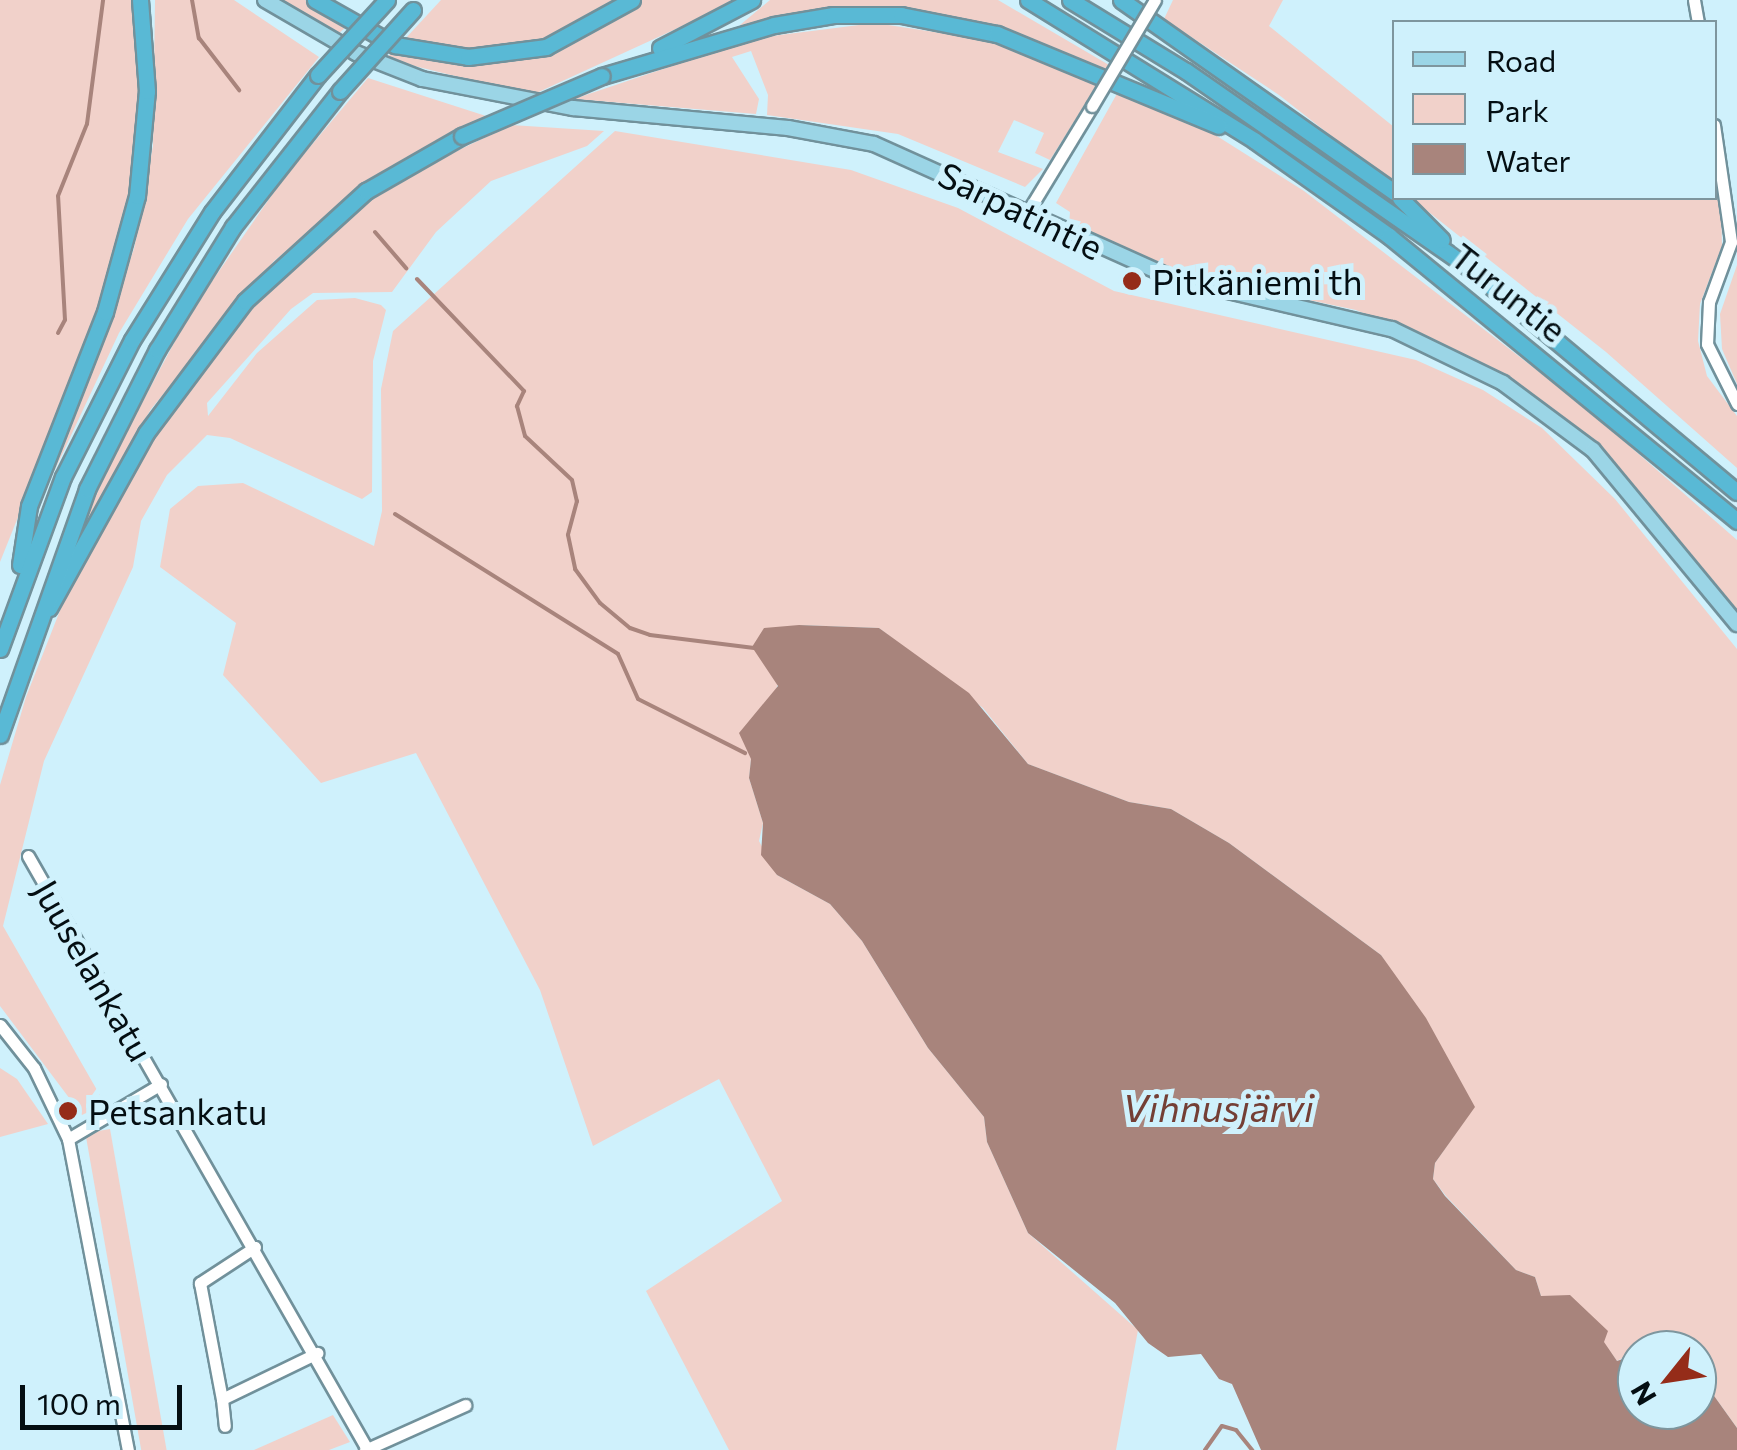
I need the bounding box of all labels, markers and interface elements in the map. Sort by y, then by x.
legend [1392,20,1717,200]
text: Road [1486,41,1556,78]
text: Park [1486,91,1549,128]
text: Water [1486,141,1571,178]
street label: Sarpatintie [932,152,1110,268]
street label: Turuntie [1443,234,1575,350]
place label: Pitkäniemi th [1152,260,1363,302]
marker: Pitkäniemi th [1121,270,1143,292]
street label: Juuselankatu [25,872,163,1068]
water label: Vihnusjärvi [1122,1084,1314,1130]
place label: Petsankatu [88,1090,267,1132]
marker: Petsankatu [57,1100,79,1122]
north arrow [1617,1330,1717,1430]
scale bar [25,1365,188,1427]
text: N [1623,1376,1663,1412]
text: 100 m [37,1384,121,1421]

